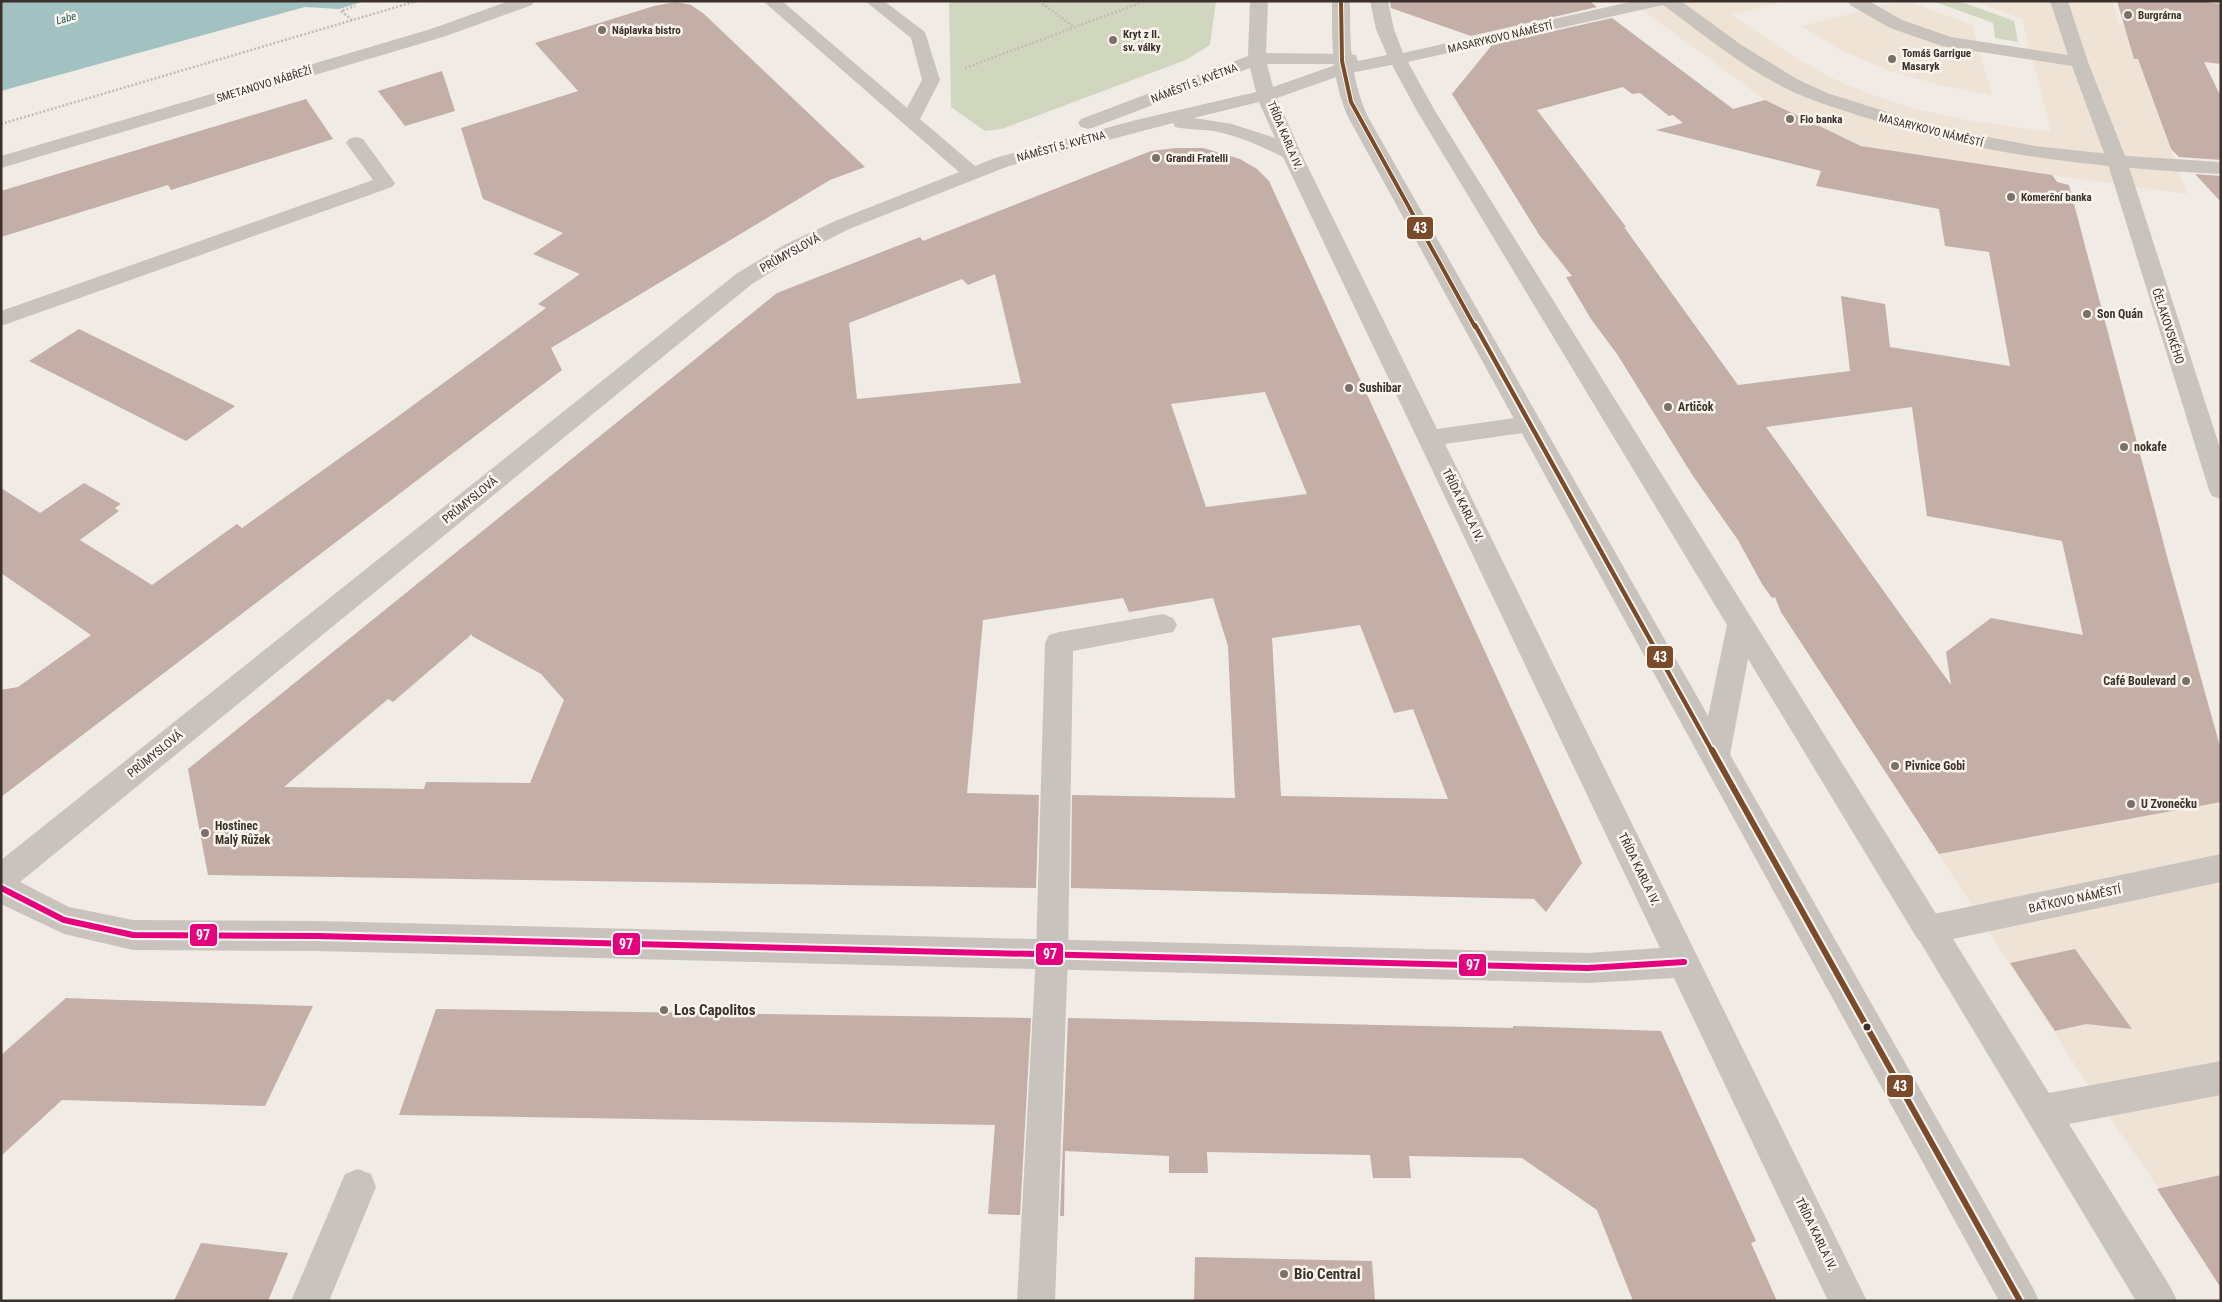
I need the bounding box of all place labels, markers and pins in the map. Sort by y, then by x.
marker: Burgrárna [2122,9,2134,21]
place label: Burgrárna [2138,9,2182,22]
marker: Náplavka bistro [596,24,608,36]
place label: Náplavka bistro [612,24,681,37]
place label: Kryt z II. sv. války [1123,28,1161,54]
marker: Kryt z II. sv. války [1107,34,1119,46]
place label: Tomáš Garrigue Masaryk [1902,47,1971,73]
marker: Tomáš Garrigue Masaryk [1886,53,1898,65]
marker: Fio banka [1784,113,1796,125]
place label: Fio banka [1800,113,1843,126]
marker: Grandi Fratelli [1150,152,1162,164]
place label: Grandi Fratelli [1166,152,1228,165]
marker: Komerční banka [2005,191,2017,203]
place label: Komerční banka [2021,191,2092,204]
place label: Son Quán [2097,307,2143,321]
marker: Son Quán [2081,308,2093,320]
place label: Sushibar [1359,381,1401,395]
marker: Sushibar [1343,382,1355,394]
place label: Artičok [1678,400,1714,414]
marker: Artičok [1662,401,1674,413]
place label: nokafe [2134,440,2167,454]
marker: nokafe [2118,441,2130,453]
place label: Café Boulevard [2103,674,2176,688]
marker: Café Boulevard [2180,675,2192,687]
place label: Pivnice Gobi [1905,759,1965,773]
marker: Pivnice Gobi [1889,760,1901,772]
place label: U Zvonečku [2141,797,2197,811]
marker: U Zvonečku [2125,798,2137,810]
place label: Hostinec Malý Růžek [215,819,271,847]
marker: Hostinec Malý Růžek [199,827,211,839]
place label: Los Capolitos [674,1001,756,1019]
marker: Los Capolitos [658,1004,670,1016]
unlabelled marker [1862,1022,1872,1032]
place label: Bio Central [1294,1265,1360,1283]
marker: Bio Central [1278,1268,1290,1280]

